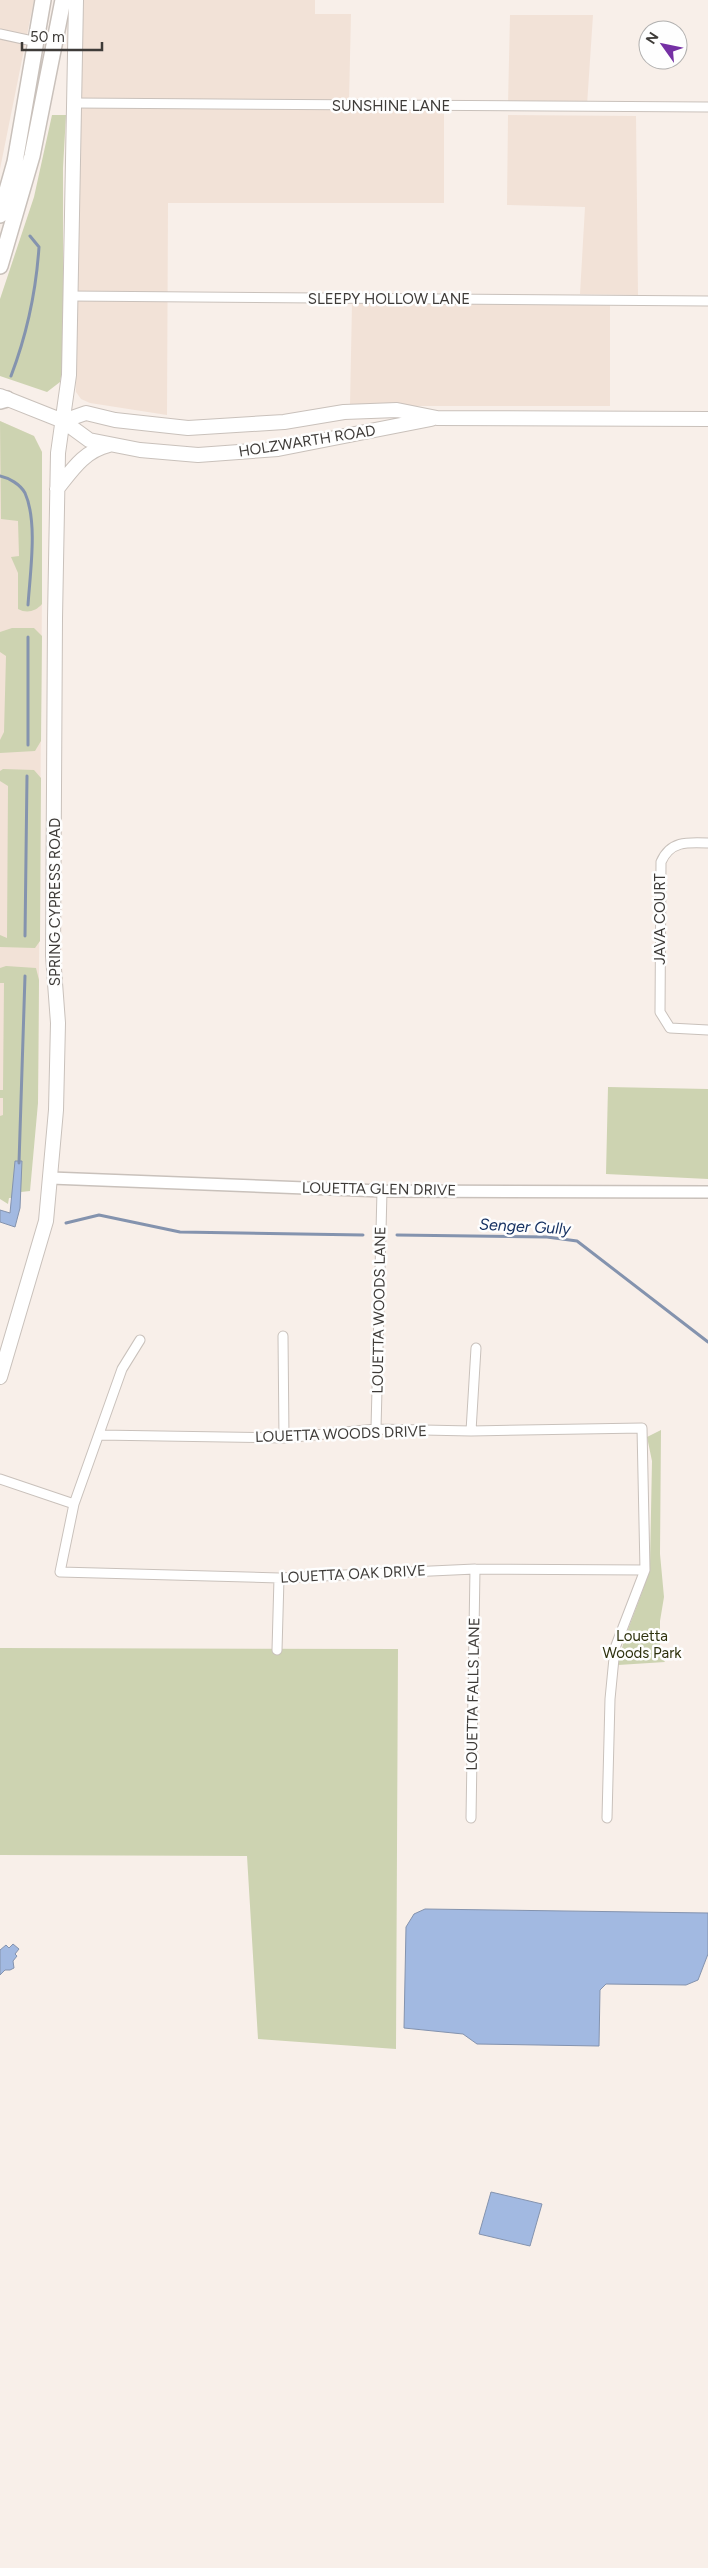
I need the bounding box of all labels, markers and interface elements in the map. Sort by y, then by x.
scale bar [22,20,102,52]
north arrow [638,20,688,70]
text: 50 m [30,28,65,46]
text: N [642,29,663,47]
street label: SUNSHINE LANE [332,97,450,115]
street label: SLEEPY HOLLOW LANE [308,290,470,308]
street label: HOLZWARTH ROAD [237,421,377,461]
street label: SPRING CYPRESS ROAD [46,818,64,986]
street label: JAVA COURT [651,873,669,965]
street label: LOUETTA GLEN DRIVE [302,1179,456,1199]
water label: Senger Gully [479,1215,572,1238]
street label: LOUETTA WOODS LANE [369,1226,389,1394]
street label: LOUETTA WOODS DRIVE [255,1422,427,1446]
street label: LOUETTA OAK DRIVE [280,1561,426,1587]
street label: LOUETTA FALLS LANE [463,1617,483,1771]
park label: Louetta Woods Park [602,1627,682,1662]

